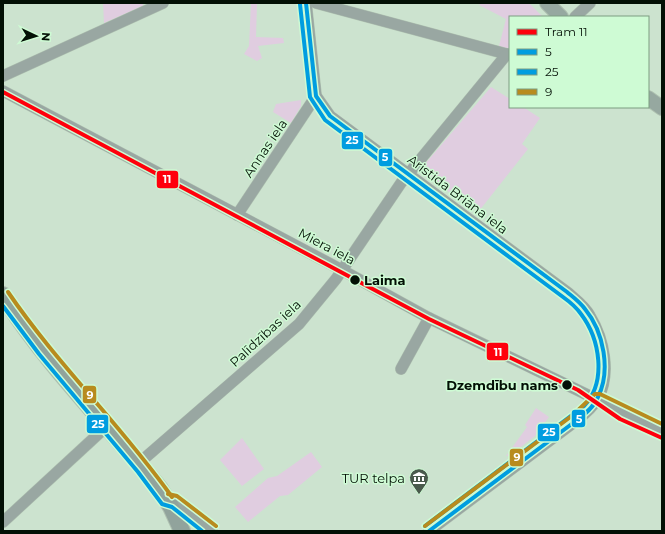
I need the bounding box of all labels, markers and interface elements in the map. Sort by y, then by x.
north arrow [16,16,56,56]
legend [509,16,649,108]
text: Tram 11 [545,24,588,39]
text: N [39,32,53,42]
text: 5 [545,44,552,59]
text: 25 [545,64,559,79]
text: 9 [545,84,552,99]
street label: Annas iela [240,116,290,180]
line badge: 25 [341,131,364,150]
text: 25 [345,133,359,147]
line badge: 5 [378,148,393,167]
text: 5 [382,150,389,164]
street label: Aristida Briāna iela [405,151,511,237]
line badge: 11 [156,170,179,189]
text: 11 [163,172,171,186]
street label: Miera iela [296,224,358,268]
place label: Laima [364,272,406,288]
marker: Laima [348,273,362,287]
street label: Palīdzības iela [226,296,304,370]
line badge: 11 [486,342,509,361]
text: 11 [494,345,502,359]
place label: Dzemdību nams [446,377,558,393]
marker: Dzemdību nams [560,378,574,392]
line badge: 9 [82,385,97,404]
text: 9 [86,388,94,402]
line badge: 5 [571,409,586,428]
text: 5 [576,412,583,426]
line badge: 25 [86,414,109,434]
text: 25 [91,417,105,431]
line badge: 25 [537,423,560,442]
text: 25 [542,425,556,439]
line badge: 9 [509,448,524,467]
text: 9 [513,450,521,464]
museum icon: TUR telpa [408,467,430,495]
place label: TUR telpa [342,470,405,486]

